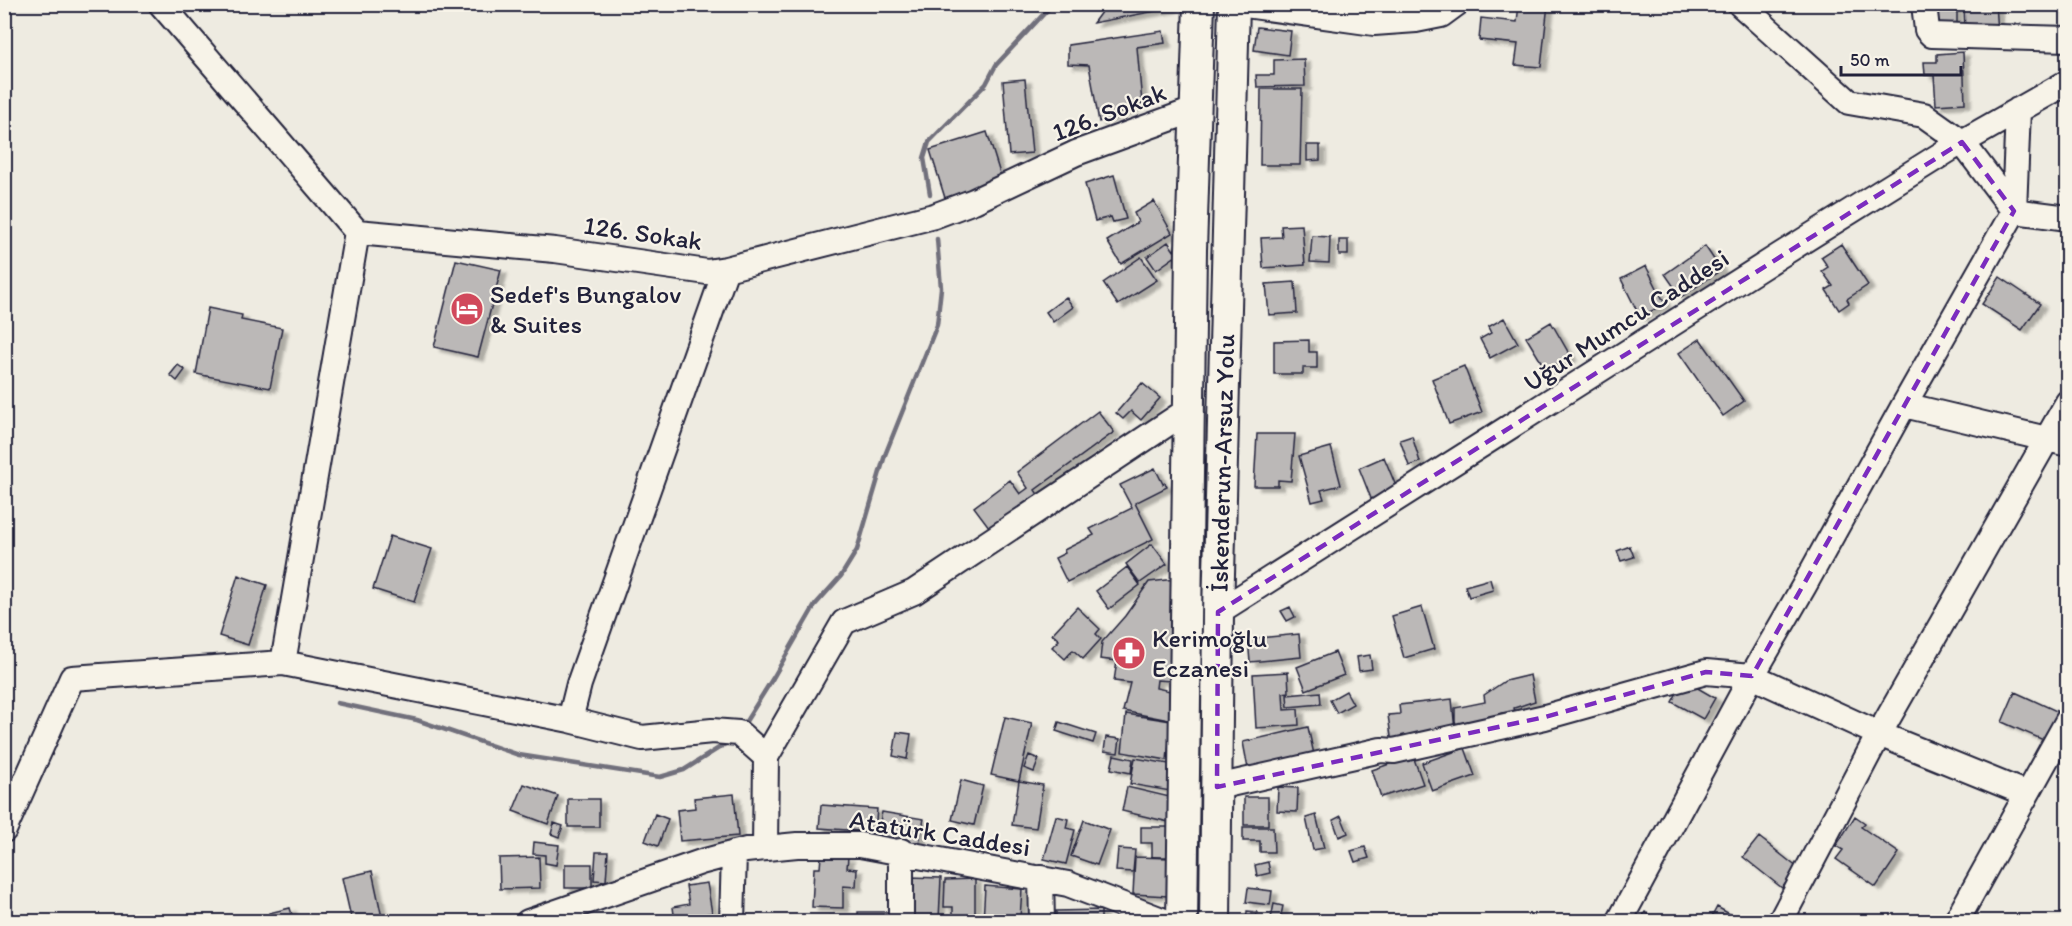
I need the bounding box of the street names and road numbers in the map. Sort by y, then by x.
street label: 126. Sokak [1048,76,1170,148]
street label: 126. Sokak [582,209,704,257]
street label: Uğur Mumcu Caddesi [1517,242,1735,398]
street label: İskenderun-Arsuz Yolu [1203,333,1241,593]
street label: Atatürk Caddesi [847,803,1033,863]

